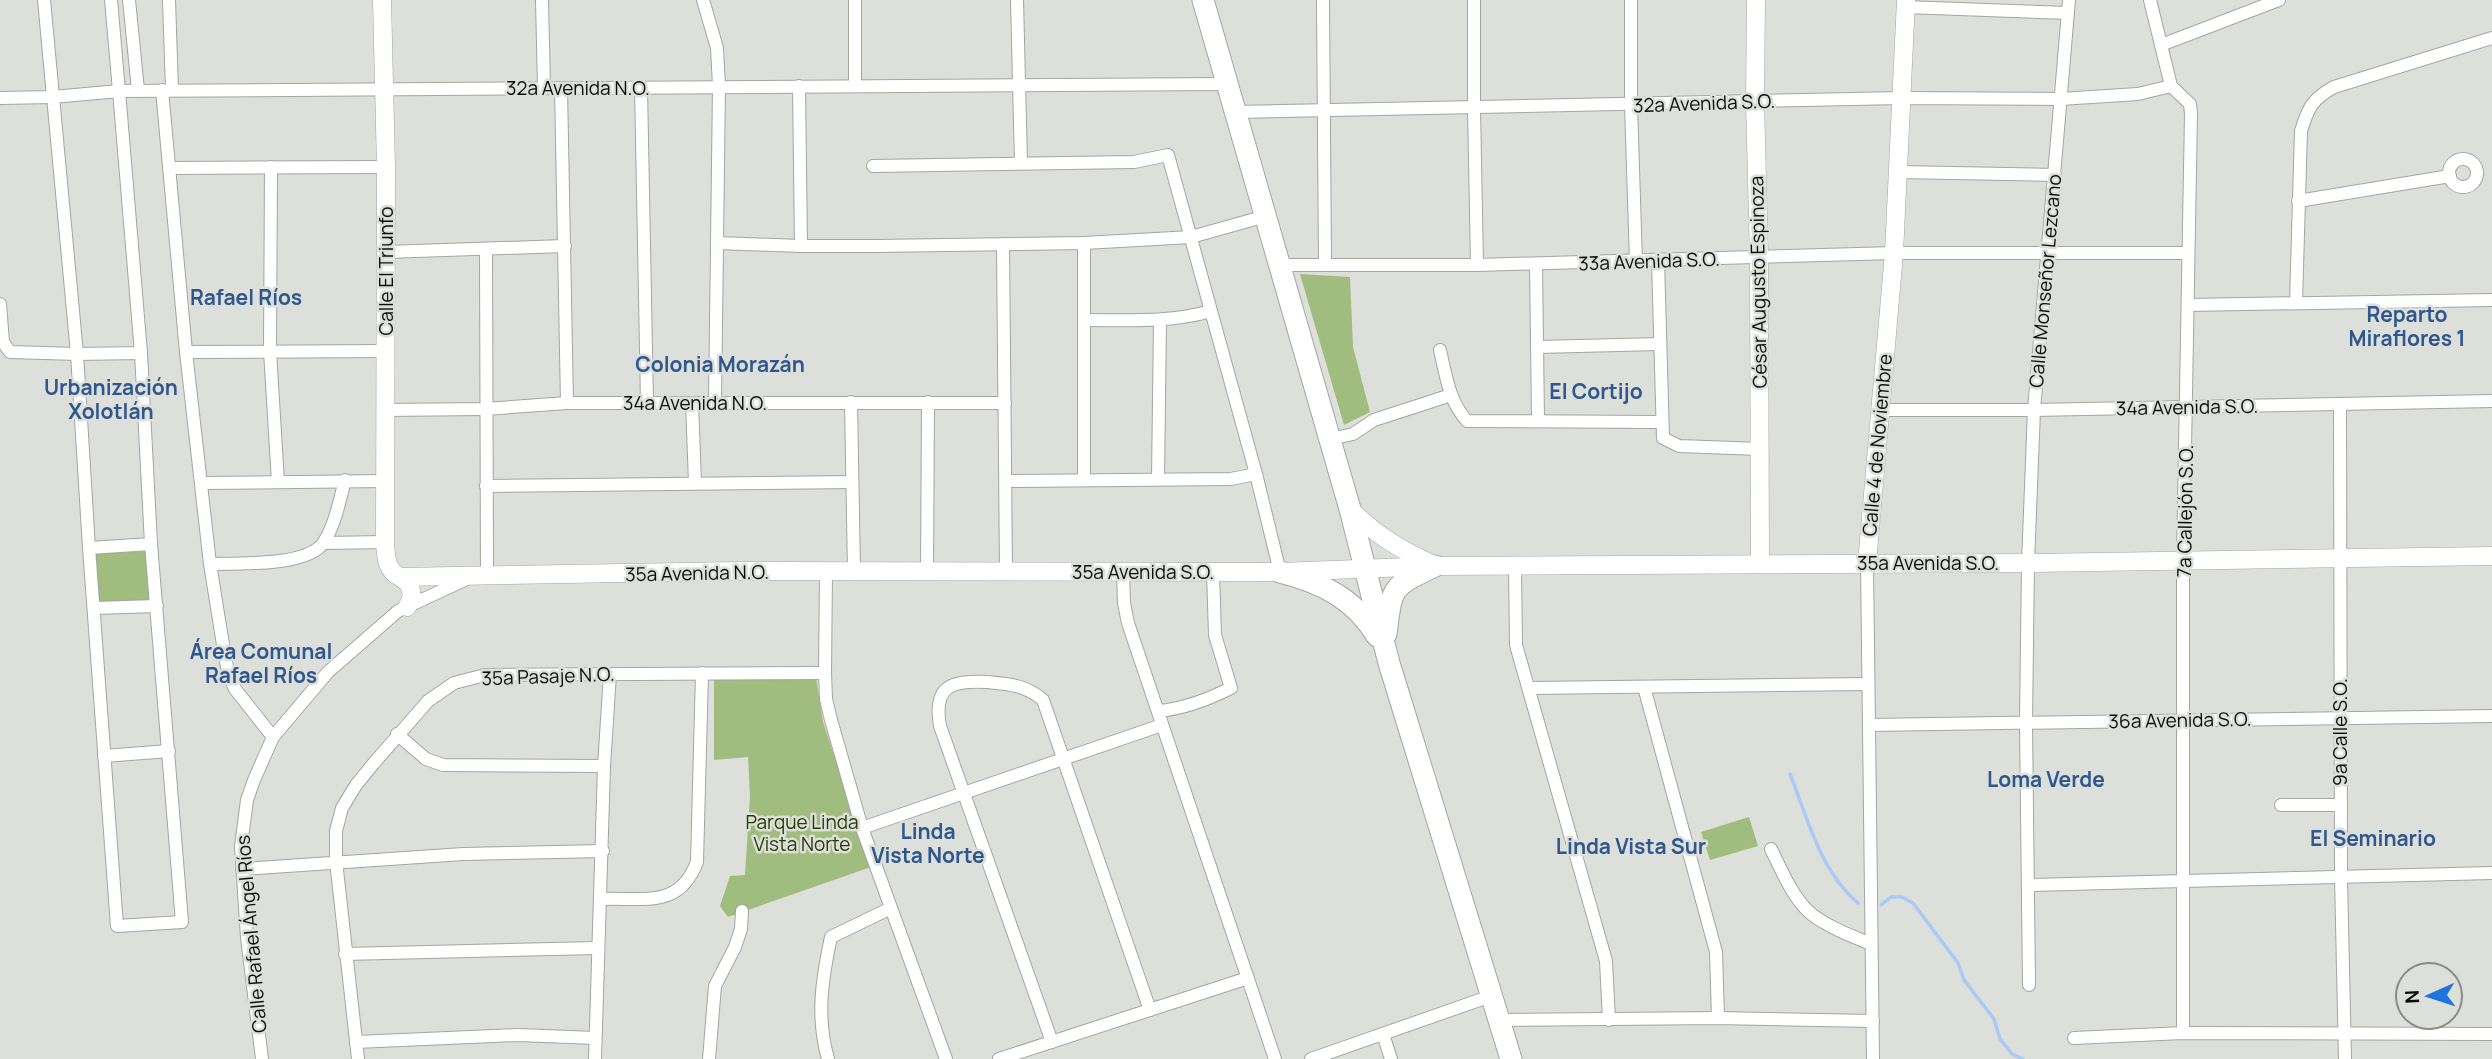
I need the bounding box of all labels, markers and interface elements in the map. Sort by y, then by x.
street label: 32a Avenida N.O. [506,75,650,101]
street label: 32a Avenida S.O. [1633,88,1775,118]
street label: Calle Monseñor Lezcano [2023,173,2067,389]
street label: César Augusto Espinoza [1743,175,1773,389]
street label: Calle El Triunfo [373,207,399,335]
street label: 33a Avenida S.O. [1578,246,1720,276]
district label: Rafael Ríos [190,283,302,311]
district label: Reparto Miraflores 1 [2348,300,2466,352]
district label: Colonia Morazán [635,350,805,378]
street label: Calle 4 de Noviembre [1856,353,1898,537]
district label: Urbanización Xolotlán [44,373,178,425]
district label: El Cortijo [1549,377,1643,405]
street label: 34a Avenida N.O. [623,390,767,416]
street label: 34a Avenida S.O. [2116,393,2258,421]
street label: 7a Callejón S.O. [2171,444,2199,578]
street label: 35a Avenida S.O. [1857,550,1999,576]
street label: 35a Avenida N.O. [625,559,769,587]
street label: 35a Avenida S.O. [1072,559,1214,585]
district label: Área Comunal Rafael Ríos [190,637,332,689]
street label: 35a Pasaje N.O. [481,661,615,691]
street label: 9a Calle S.O. [2327,678,2353,786]
street label: 36a Avenida S.O. [2108,706,2252,734]
district label: Loma Verde [1987,765,2105,793]
park label: Parque Linda Vista Norte [745,809,859,857]
district label: Linda Vista Norte [871,817,985,869]
district label: El Seminario [2310,824,2436,852]
district label: Linda Vista Sur [1556,832,1706,860]
street label: Calle Rafael Ángel Ríos [229,834,273,1034]
north arrow [2394,961,2464,1031]
text: N [2399,989,2425,1004]

